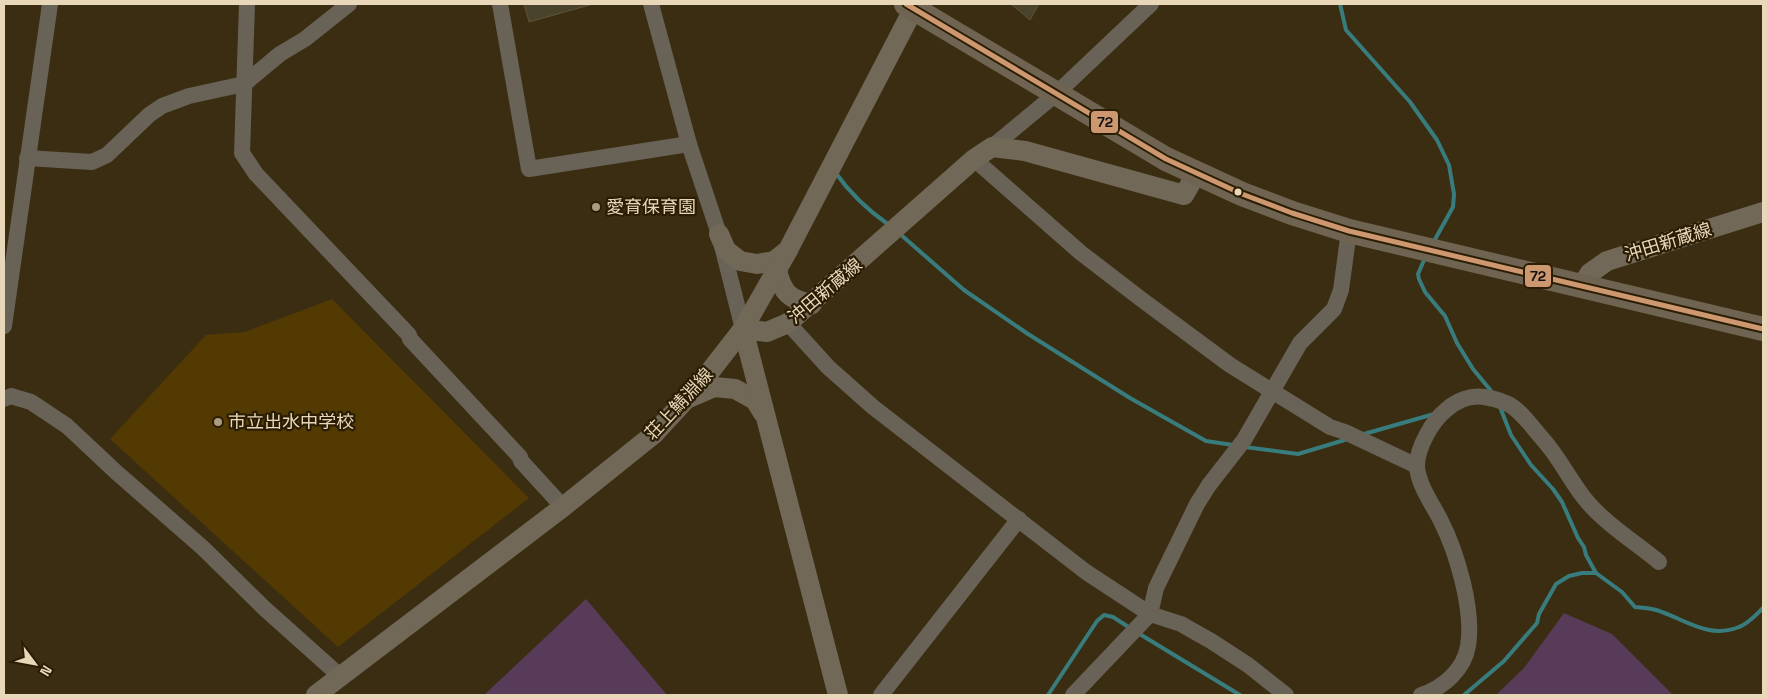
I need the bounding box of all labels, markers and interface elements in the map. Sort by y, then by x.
line badge: 72 [1090,110,1119,134]
text: 72 [1097,113,1113,131]
unlabelled marker [1233,187,1243,197]
place label: 愛育保育園 [606,195,696,218]
marker: 愛育保育園 [590,201,602,213]
street label: 沖田新蔵線 [1621,217,1714,266]
street label: 沖田新蔵線 [783,253,867,328]
line badge: 72 [1524,264,1552,288]
text: 72 [1530,267,1546,285]
street label: 荘上鯖淵線 [640,363,718,444]
place label: 市立出水中学校 [228,410,354,433]
marker: 市立出水中学校 [212,416,224,428]
north arrow [10,639,60,689]
text: N [36,662,56,680]

